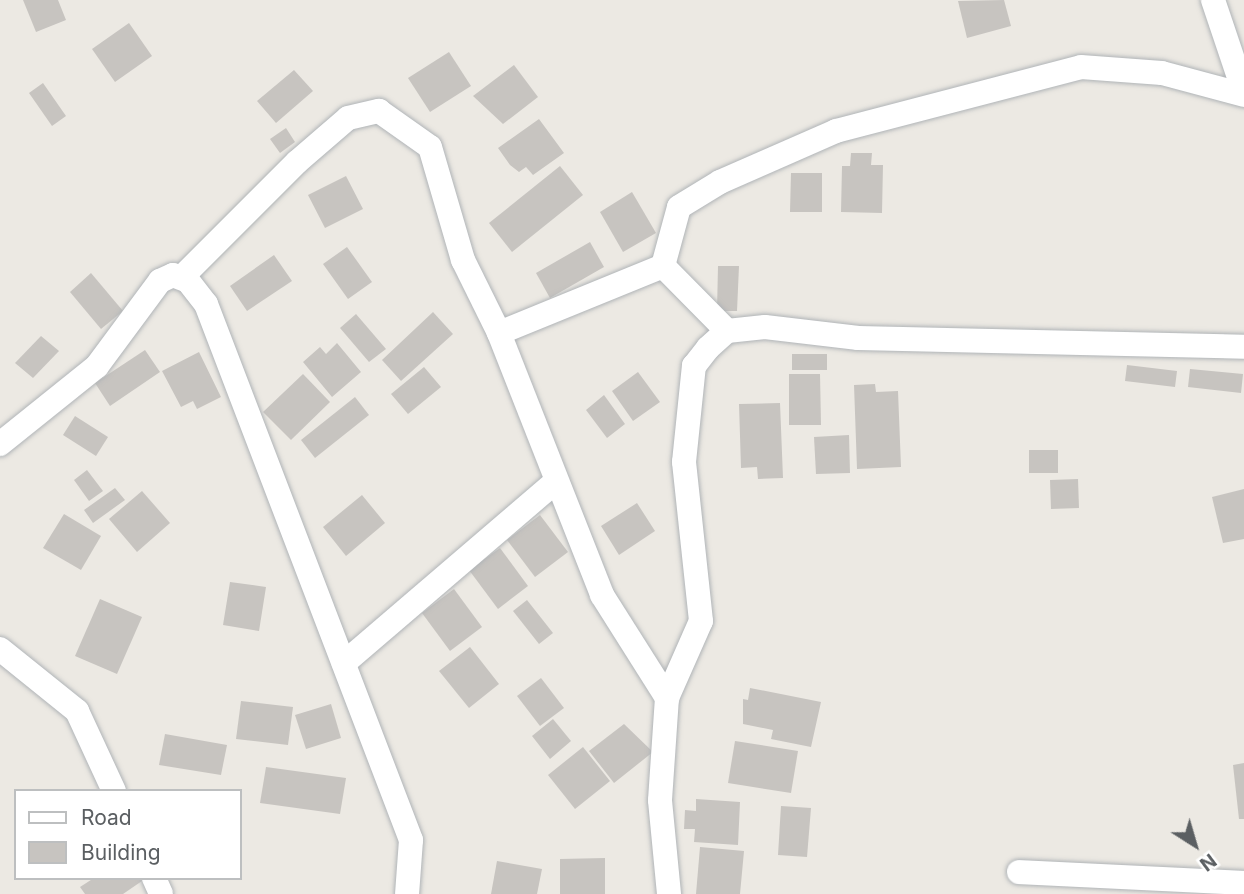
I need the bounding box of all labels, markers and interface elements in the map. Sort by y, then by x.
legend [14,789,242,880]
text: Road [81,805,132,830]
north arrow [1160,810,1230,880]
text: Building [81,840,161,865]
text: N [1195,849,1221,876]

